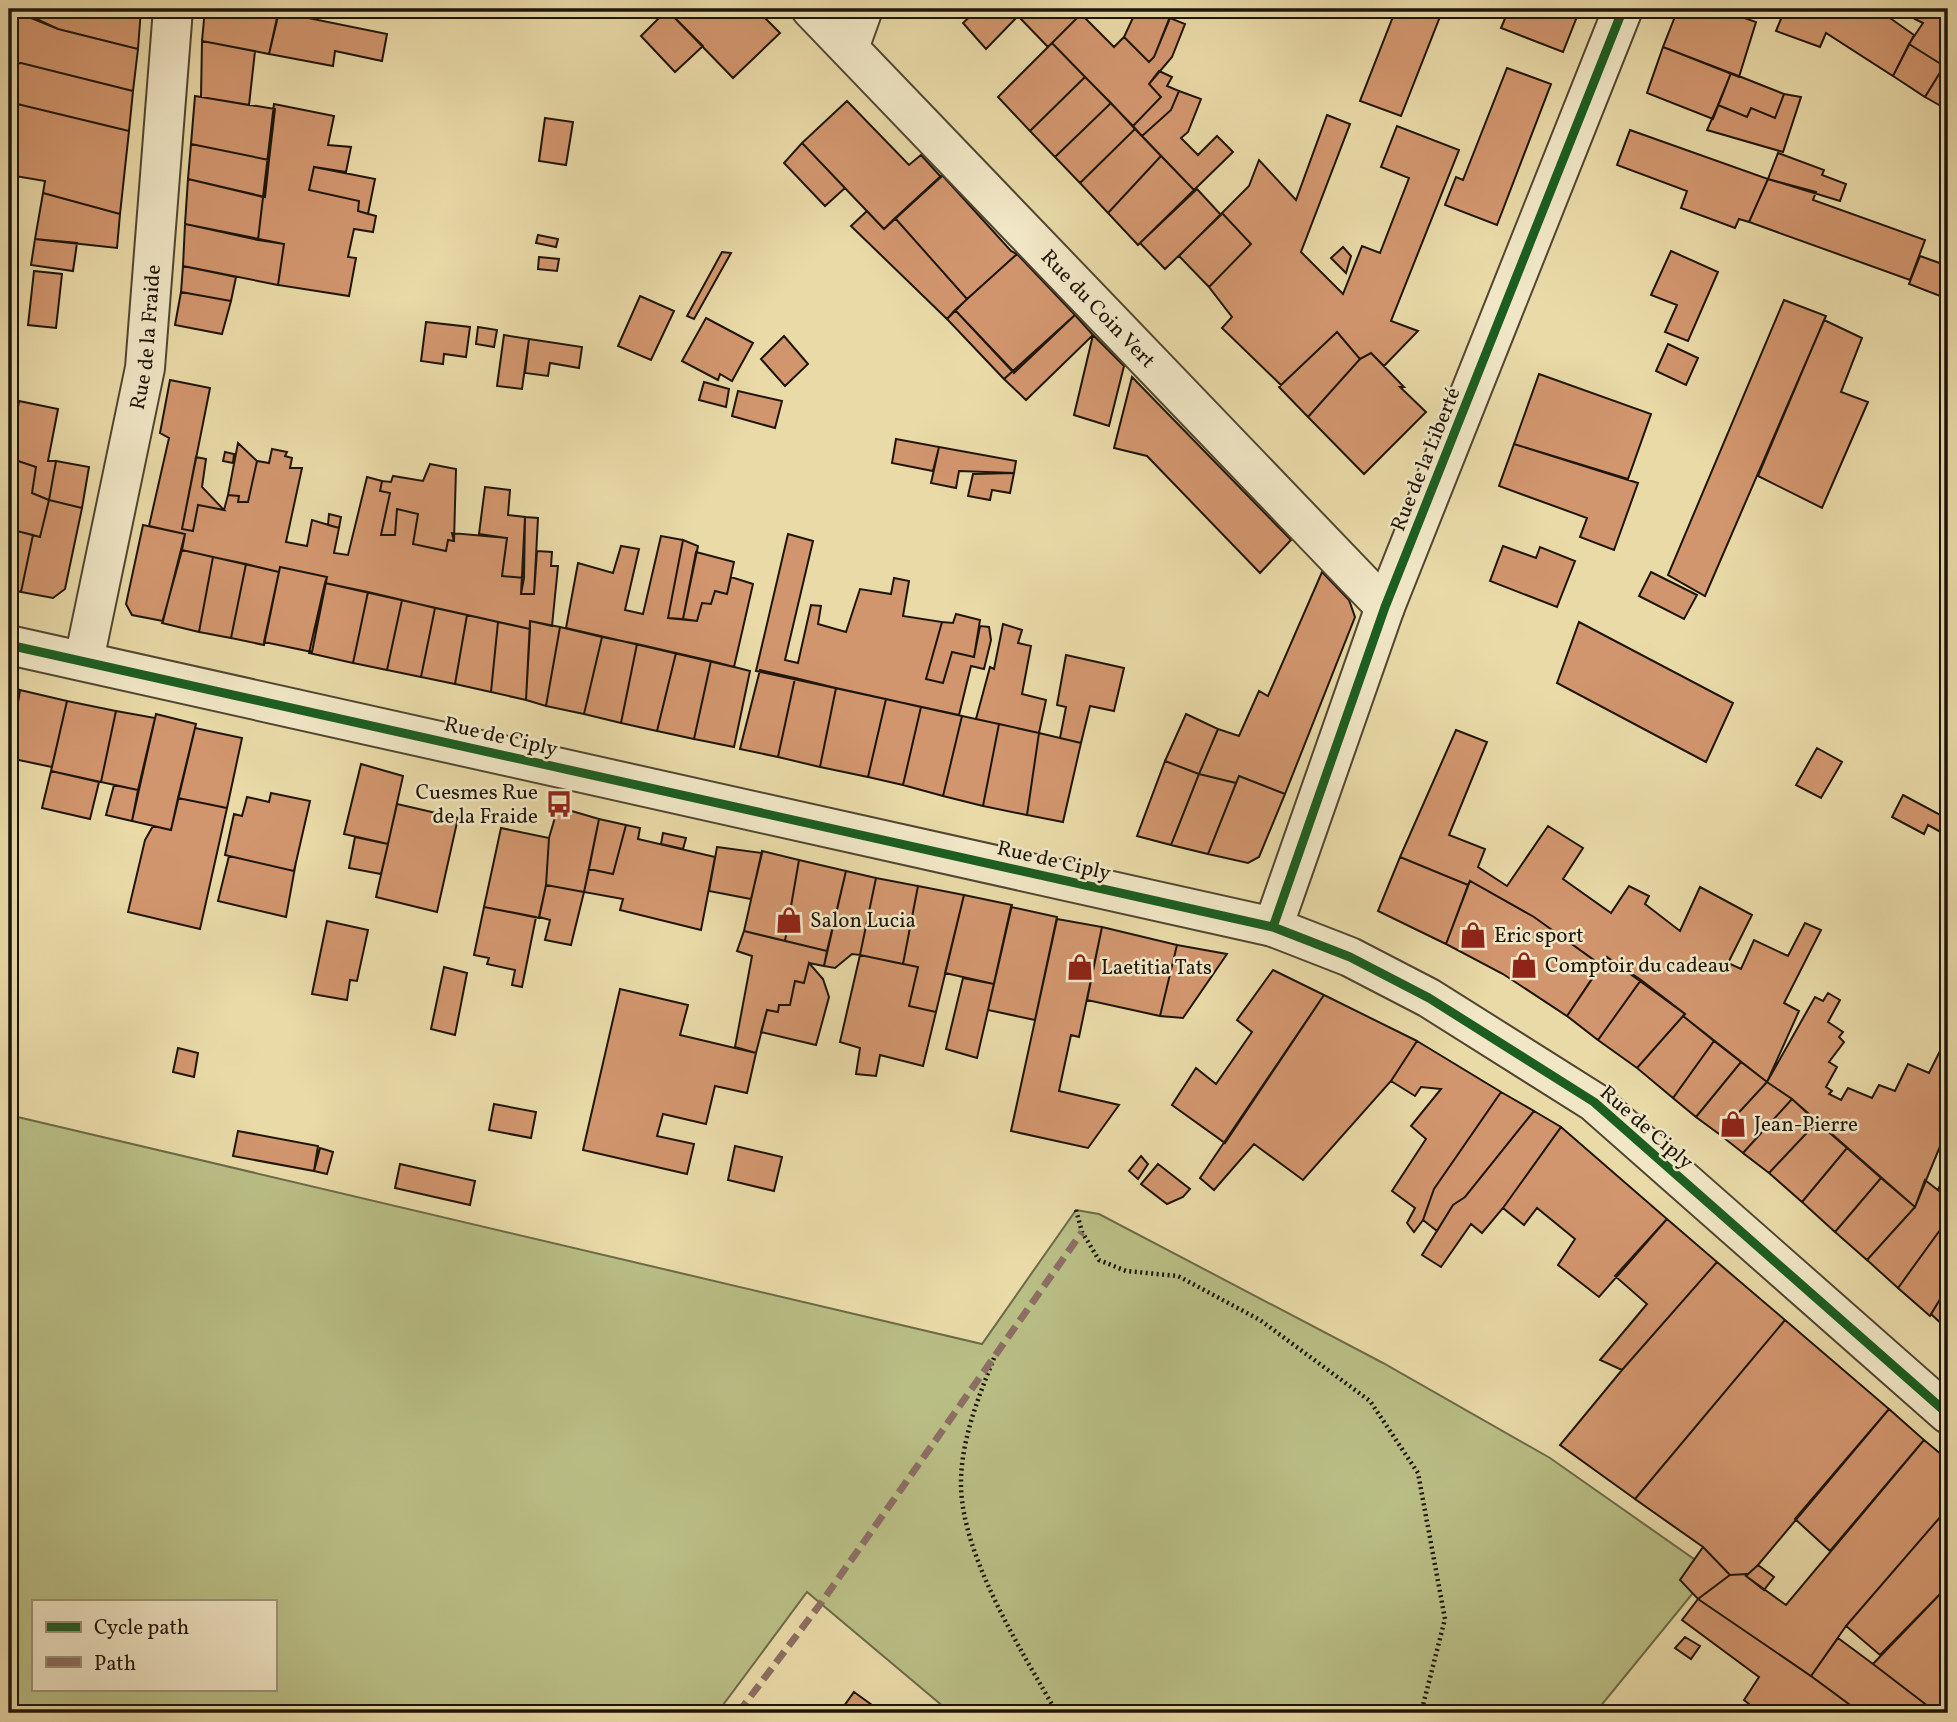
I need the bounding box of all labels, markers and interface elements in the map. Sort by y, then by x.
street label: Rue du Coin Vert [1033,244,1161,375]
street label: Rue de la Fraide [124,264,169,413]
street label: Rue de la Liberté [1384,383,1468,536]
street label: Rue de Ciply [441,710,561,765]
place label: Cuesmes Rue de la Fraide [416,779,538,832]
bus stop icon: Cuesmes Rue de la Fraide [544,789,574,819]
street label: Rue de Ciply [994,834,1114,889]
shop icon: Salon Lucia [774,905,804,935]
place label: Salon Lucia [810,907,916,936]
shop icon: Eric sport [1458,920,1488,950]
place label: Eric sport [1494,922,1584,951]
shop icon: Comptoir du cadeau [1509,950,1539,980]
shop icon: Laetitia Tats [1065,952,1095,982]
place label: Comptoir du cadeau [1545,952,1730,981]
place label: Laetitia Tats [1101,954,1212,983]
street label: Rue de Ciply [1593,1079,1700,1177]
shop icon: Jean-Pierre [1718,1109,1748,1139]
place label: Jean-Pierre [1754,1111,1858,1140]
legend [32,1600,276,1690]
text: Cycle path [94,1614,189,1643]
text: Path [94,1650,136,1679]

